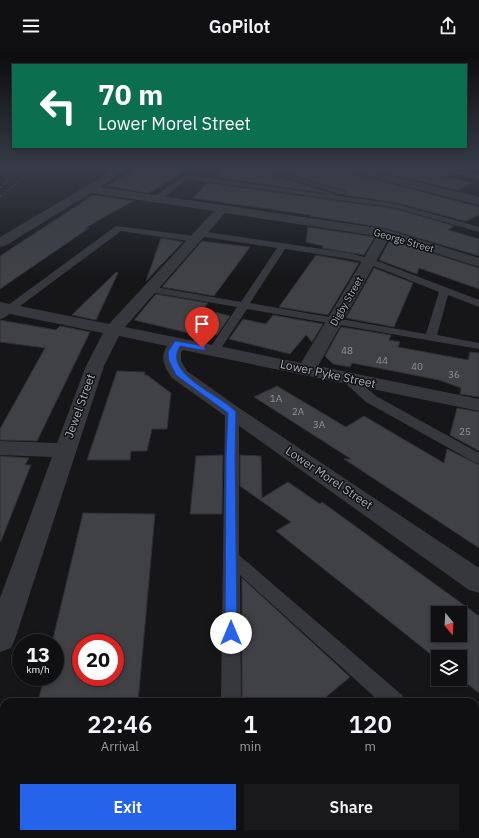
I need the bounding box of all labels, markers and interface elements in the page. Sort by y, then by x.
icon: menu [20,15,42,37]
text: GoPilot [209,15,270,38]
icon: share [437,15,459,37]
text: 70 m [98,76,163,113]
icon: left [32,80,84,132]
text: Lower Morel Street [98,112,251,135]
street label: George Street [372,226,436,255]
street label: Digby Street [327,274,366,328]
pin [185,307,219,348]
icon: arrive [191,313,213,335]
house number: 48 [341,344,353,357]
house number: 44 [376,354,388,367]
street label: Lower Pyke Street [279,356,377,391]
house number: 40 [411,360,423,373]
house number: 36 [448,368,460,381]
street label: Jewel Street [61,372,98,440]
house number: 1A [270,392,283,405]
house number: 2A [292,405,305,418]
house number: 3A [313,418,326,431]
house number: 25 [459,425,471,438]
street label: Lower Morel Street [283,443,376,512]
north arrow [431,606,467,642]
map controls [431,606,467,686]
position arrow [210,612,252,654]
speed limit sign: 20 [72,634,124,686]
text: 13 [26,641,50,668]
button: layers [431,650,467,686]
text: km/h [26,663,50,676]
text: 22:46 [87,708,152,740]
text: 1 [243,708,258,740]
text: 120 [349,708,392,740]
text: Arrival [101,738,139,755]
text: min [240,738,262,755]
text: m [365,738,376,755]
button: Exit [20,784,236,830]
button: Share [244,784,459,830]

